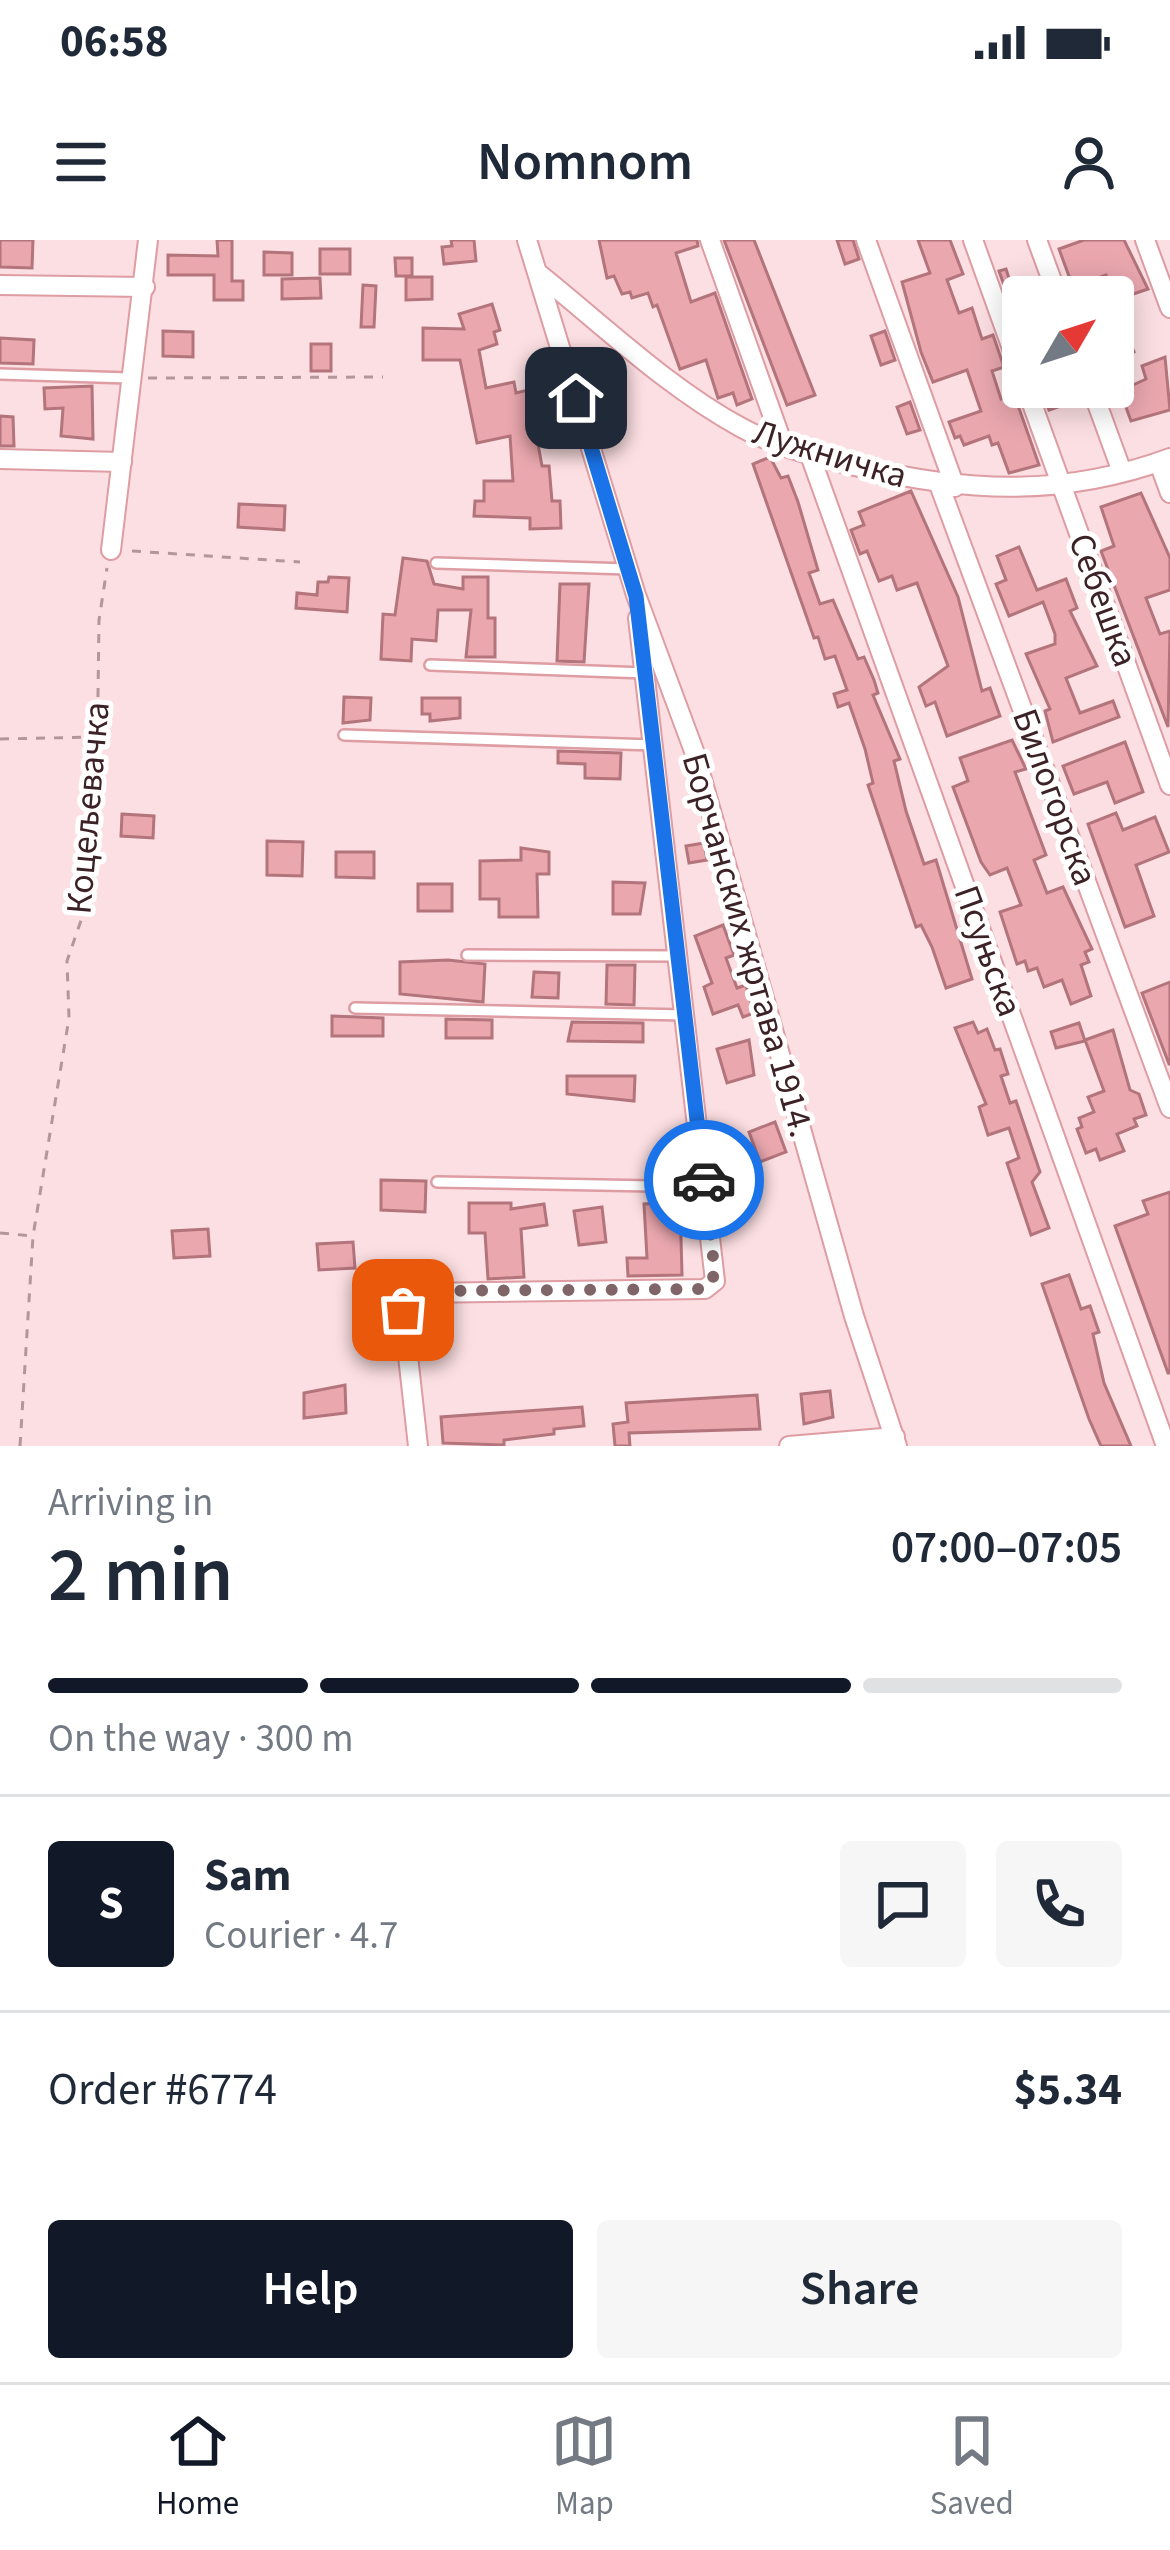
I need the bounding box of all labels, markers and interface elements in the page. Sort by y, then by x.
text: 06:58 [60,10,169,74]
text: Nomnom [477,124,693,201]
icon: menu [48,129,114,195]
icon: person [1056,129,1122,195]
north arrow [1002,276,1134,408]
map controls [1002,276,1134,408]
pin [525,347,627,449]
icon: home [543,365,609,431]
street label: Лужничка [747,406,913,502]
street label: Себешка [1055,526,1151,674]
street label: Коцељевачка [53,700,123,916]
street label: Билогорска [999,702,1111,892]
street label: Борчанских жртава 1914. [669,747,827,1143]
street label: Псуњска [941,878,1035,1024]
courier [644,1120,764,1240]
icon: car [671,1147,737,1213]
pin [352,1259,454,1361]
icon: bag [370,1277,436,1343]
text: Arriving in [48,1475,213,1531]
text: 07:00–07:05 [891,1516,1122,1580]
text: 2 min [48,1520,233,1631]
text: On the way · 300 m [48,1711,354,1767]
button: chat [840,1841,966,1967]
button: phone [996,1841,1122,1967]
text: Sam [204,1844,291,1908]
text: S [98,1872,124,1936]
text: Courier · 4.7 [204,1908,398,1964]
text: Order #6774 [48,2058,277,2122]
text: $5.34 [1013,2058,1122,2122]
button: Help [48,2220,573,2358]
button: Share [597,2220,1122,2358]
tab: Home [156,2408,239,2527]
tab: Map [551,2408,617,2527]
tab: Saved [930,2408,1014,2527]

